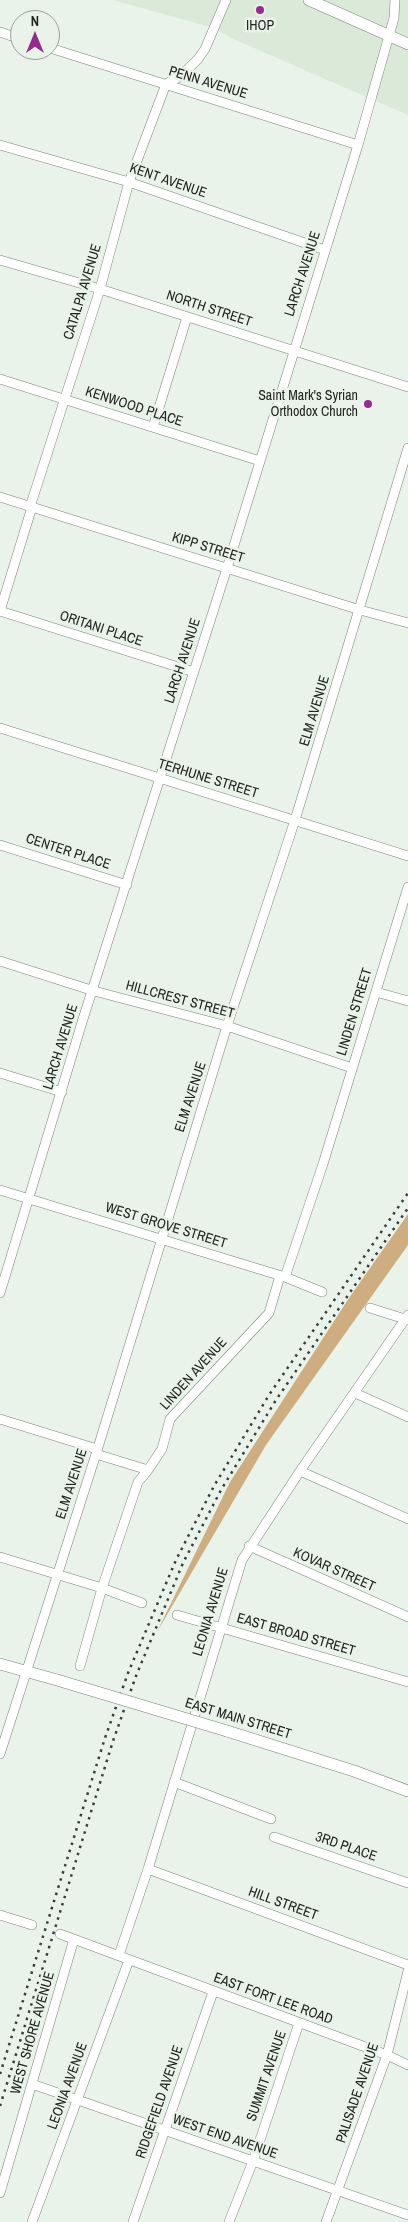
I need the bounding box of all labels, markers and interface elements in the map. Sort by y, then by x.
marker: IHOP [254,4,266,16]
north arrow [10,10,60,60]
text: N [31,12,39,30]
place label: IHOP [246,18,274,34]
street label: PENN AVENUE [167,63,249,103]
street label: KENT AVENUE [127,160,209,202]
street label: LARCH AVENUE [281,229,325,319]
street label: CATALPA AVENUE [60,242,106,342]
street label: NORTH STREET [164,287,254,331]
street label: KENWOOD PLACE [83,383,185,431]
place label: Saint Mark's Syrian Orthodox Church [258,388,358,421]
marker: Saint Mark's Syrian Orthodox Church [362,398,374,410]
street label: KIPP STREET [170,529,246,567]
street label: ORITANI PLACE [57,608,145,650]
street label: LARCH AVENUE [161,616,205,706]
street label: ELM AVENUE [296,674,334,748]
street label: TERHUNE STREET [156,756,260,802]
street label: CENTER PLACE [24,830,112,874]
street label: LINDEN STREET [334,966,376,1058]
street label: HILLCREST STREET [124,977,236,1023]
street label: LARCH AVENUE [40,1002,82,1092]
street label: ELM AVENUE [172,1060,210,1134]
street label: WEST GROVE STREET [103,1200,229,1252]
street label: LINDEN AVENUE [157,1334,231,1414]
street label: ELM AVENUE [53,1447,91,1521]
street label: KOVAR STREET [290,1544,378,1596]
street label: LEONIA AVENUE [190,1566,232,1658]
street label: EAST BROAD STREET [235,1610,357,1660]
street label: EAST MAIN STREET [183,1695,293,1743]
street label: 3RD PLACE [313,1829,379,1865]
street label: HILL STREET [246,1884,320,1924]
street label: WEST SHORE AVENUE [7,1970,59,2096]
street label: EAST FORT LEE ROAD [211,1970,335,2028]
street label: SUMMIT AVENUE [244,2028,290,2124]
street label: LEONIA AVENUE [44,2040,92,2132]
street label: PALISADE AVENUE [333,2041,383,2145]
street label: RIDGEFIELD AVENUE [133,2043,187,2161]
street label: WEST END AVENUE [170,2111,280,2163]

